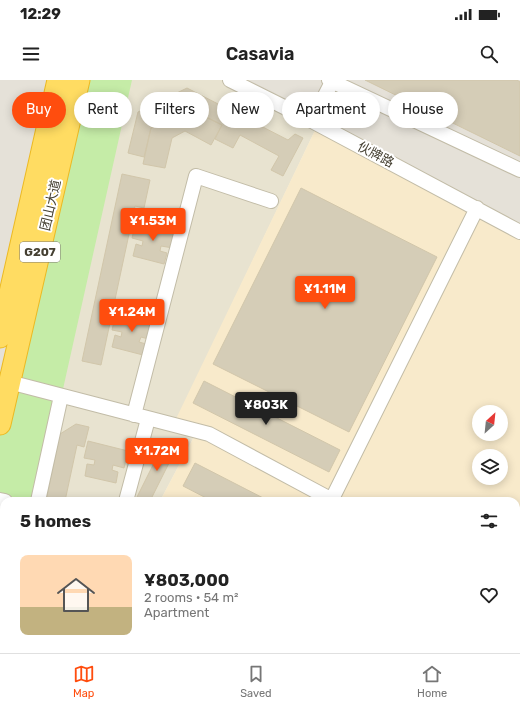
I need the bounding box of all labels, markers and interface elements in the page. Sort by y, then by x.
text: 12:29 [20,5,61,23]
icon: menu [20,43,42,65]
text: Casavia [226,43,294,65]
icon: search [478,43,500,65]
chip: Buy [12,92,66,128]
chip: Rent [74,92,132,128]
chip: Filters [140,92,209,128]
chip: New [217,92,274,128]
chip: Apartment [282,92,380,128]
chip: House [388,92,458,128]
street label: 伙牌路 [355,139,397,170]
street label: 团山大道 [37,178,64,232]
pin: ¥1.53M [120,208,186,242]
text: ¥1.53M [130,213,176,228]
road number: G207 [20,242,60,262]
pin: ¥1.11M [292,276,358,310]
text: ¥1.11M [304,281,346,296]
pin: ¥1.24M [99,299,165,333]
text: ¥1.24M [108,304,156,319]
pin: ¥803K [238,392,294,426]
text: ¥803K [244,397,288,412]
north arrow [472,405,508,441]
map controls [472,405,508,485]
pin: ¥1.72M [124,438,190,472]
text: ¥1.72M [134,443,180,458]
button: layers [472,449,508,485]
icon: filters [478,510,500,532]
text: 5 homes [20,511,91,531]
text: ¥803,000 [144,570,229,590]
icon: home [52,571,100,619]
icon: heart [478,584,500,606]
text: 2 rooms · 54 m² [144,590,238,605]
text: Apartment [144,605,209,620]
tab: Map [73,663,95,700]
tab: Saved [240,663,272,700]
tab: Home [417,663,447,700]

